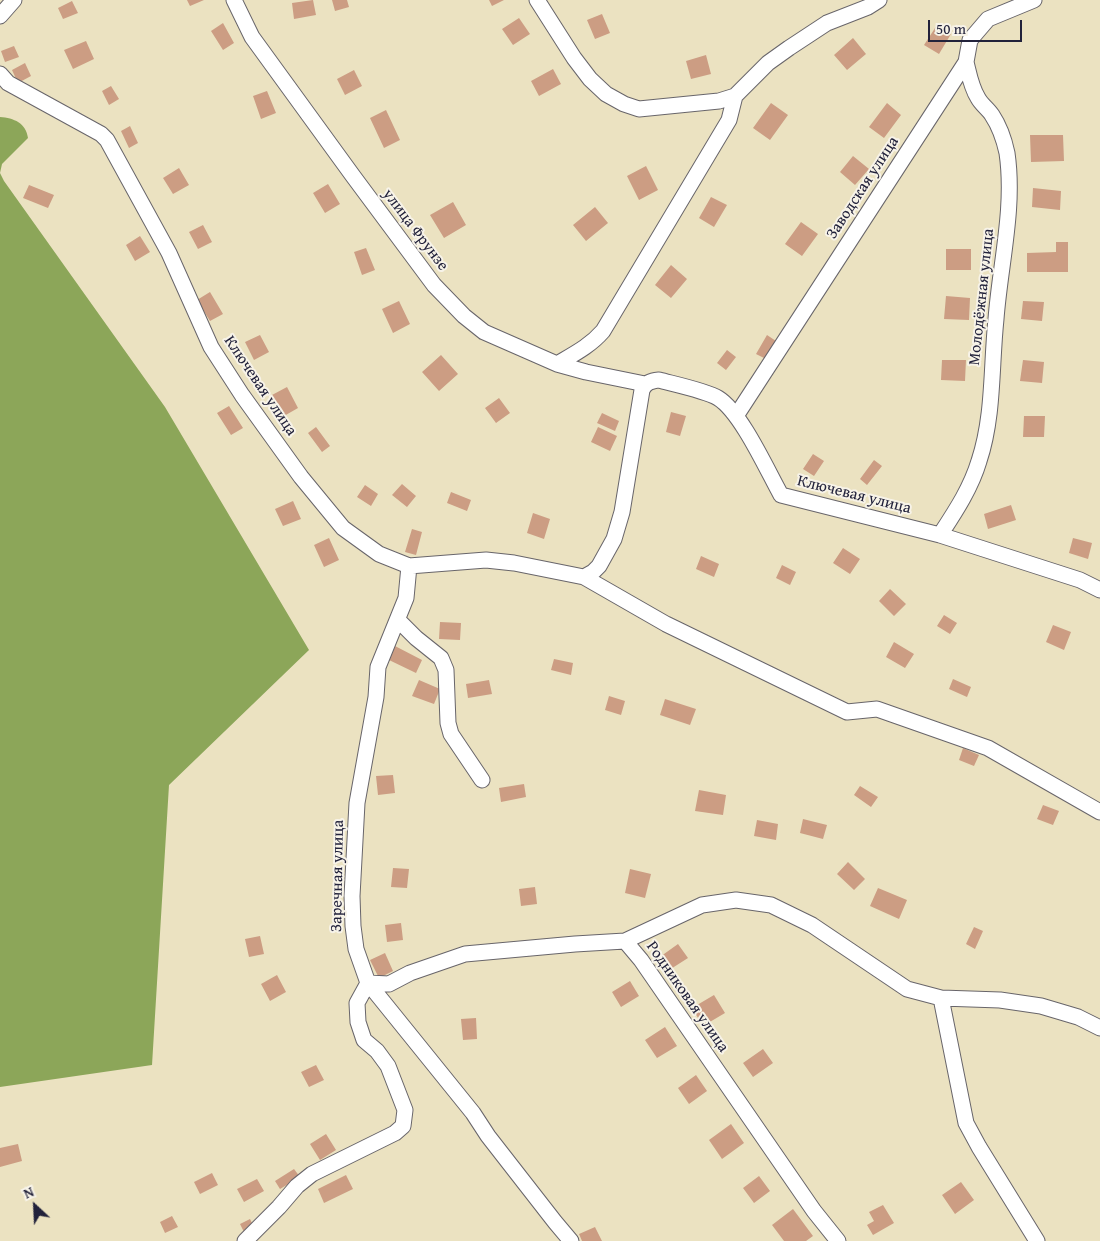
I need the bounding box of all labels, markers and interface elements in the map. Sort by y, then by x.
scale bar [930,10,1024,42]
text: 50 m [936,18,966,39]
street label: Заводская улица [823,133,903,243]
street label: улица Фрунзе [378,185,452,275]
street label: Молодёжная улица [965,228,999,366]
street label: Ключевая улица [219,332,301,440]
street label: Ключевая улица [795,472,913,518]
street label: Заречная улица [327,820,349,932]
street label: Родниковая улица [642,938,732,1056]
north arrow [10,1181,60,1231]
text: N [20,1181,37,1203]

